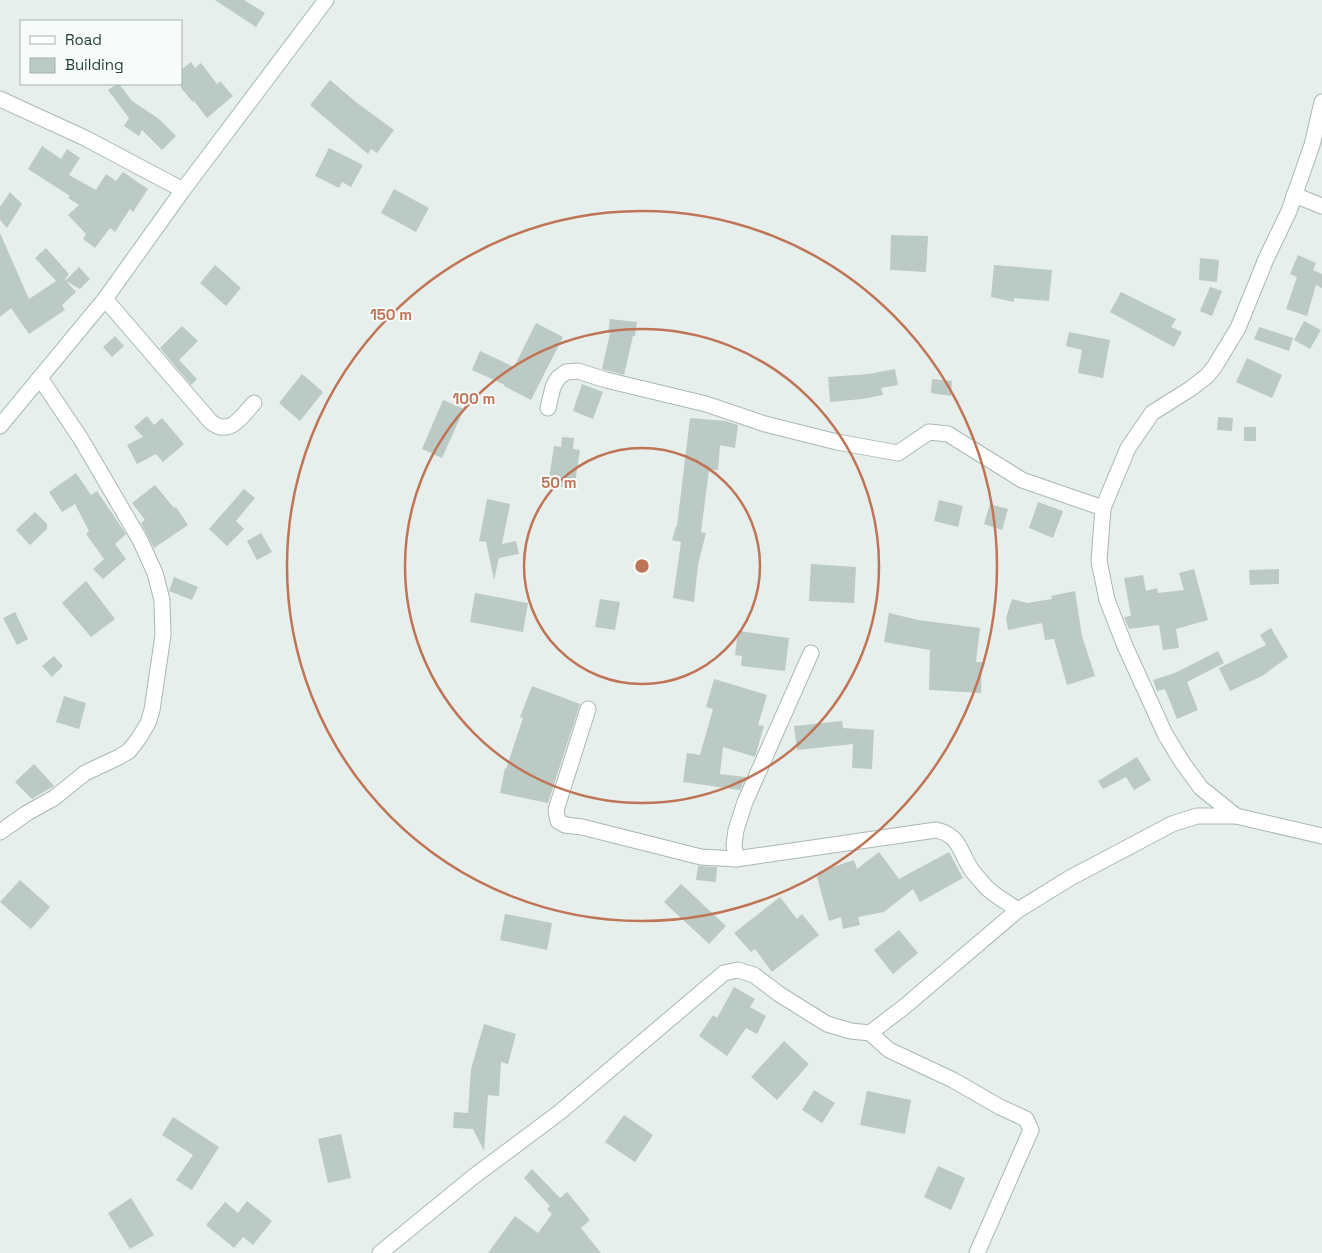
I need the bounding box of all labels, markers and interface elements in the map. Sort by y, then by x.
legend [20,20,182,85]
text: Road [65,30,102,49]
text: Building [65,55,124,74]
text: 150 m [370,305,412,324]
text: 100 m [453,389,495,408]
text: 50 m [541,473,577,492]
centre of rings [633,557,651,575]

